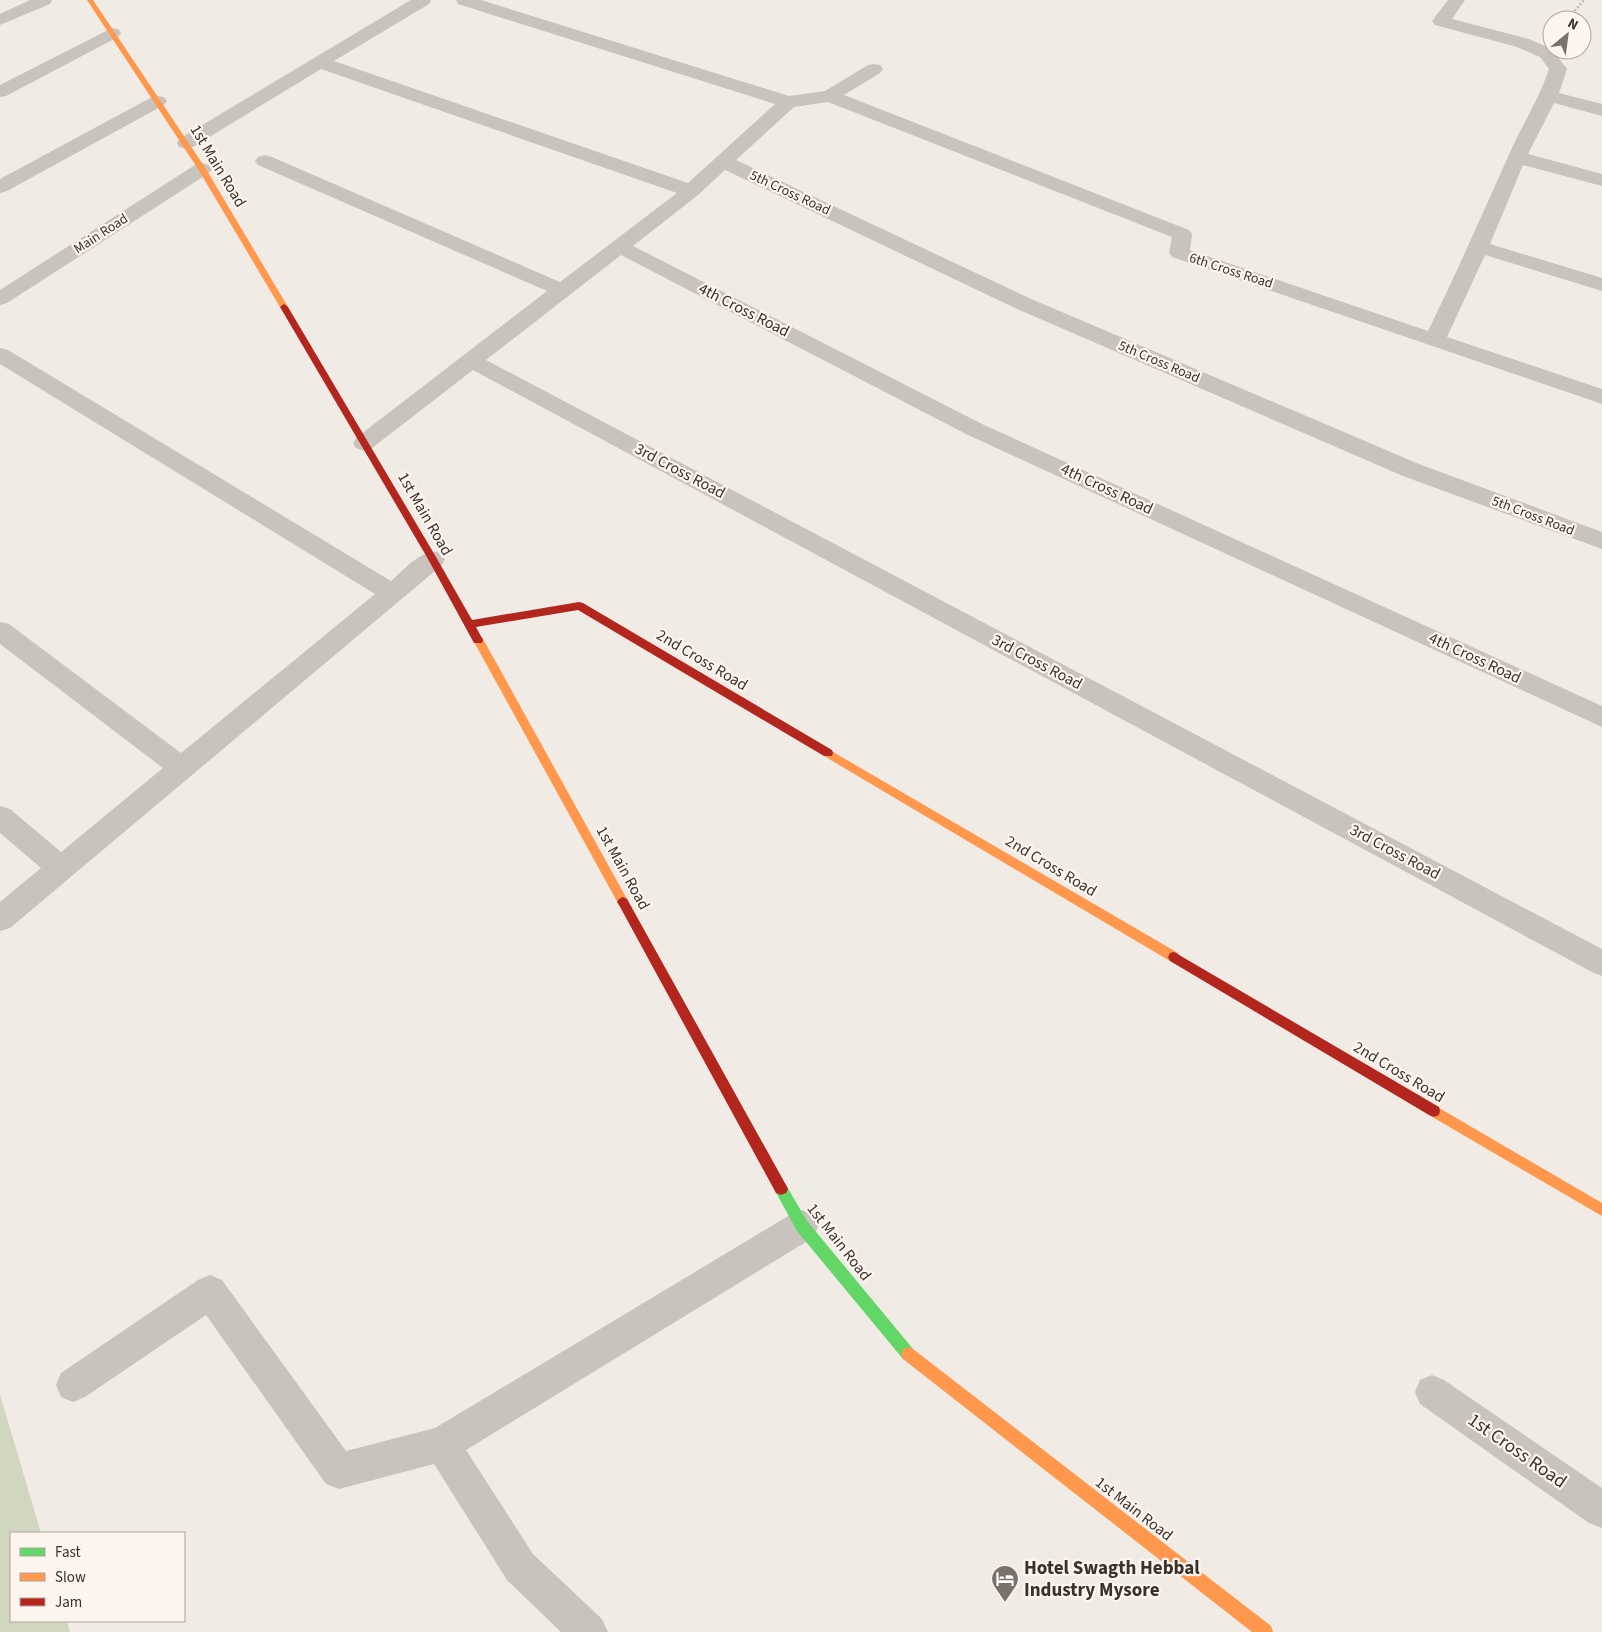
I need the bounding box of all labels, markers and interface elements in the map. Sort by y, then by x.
north arrow [1542,10,1592,60]
text: N [1564,14,1582,36]
street label: 1st Main Road [185,121,251,211]
street label: 5th Cross Road [746,166,834,220]
street label: Main Road [70,209,132,259]
street label: 6th Cross Road [1187,248,1275,294]
street label: 4th Cross Road [695,278,793,342]
street label: 5th Cross Road [1115,336,1203,388]
street label: 3rd Cross Road [631,438,729,504]
street label: 4th Cross Road [1057,458,1157,520]
street label: 1st Main Road [392,468,458,560]
street label: 5th Cross Road [1489,491,1577,541]
street label: 2nd Cross Road [652,624,752,696]
street label: 4th Cross Road [1425,627,1525,689]
street label: 3rd Cross Road [988,629,1086,695]
street label: 3rd Cross Road [1346,819,1444,885]
street label: 1st Main Road [591,822,655,914]
street label: 2nd Cross Road [1001,830,1101,902]
street label: 2nd Cross Road [1349,1036,1449,1108]
street label: 1st Main Road [802,1199,876,1285]
street label: 1st Cross Road [1462,1407,1572,1495]
street label: 1st Main Road [1091,1472,1177,1546]
legend [10,1532,185,1622]
text: Fast [55,1542,81,1563]
place label: Hotel Swagth Hebbal Industry Mysore [1024,1555,1200,1604]
hotel icon: Hotel Swagth Hebbal Industry Mysore [990,1564,1020,1603]
text: Slow [55,1567,86,1588]
text: Jam [55,1592,82,1613]

